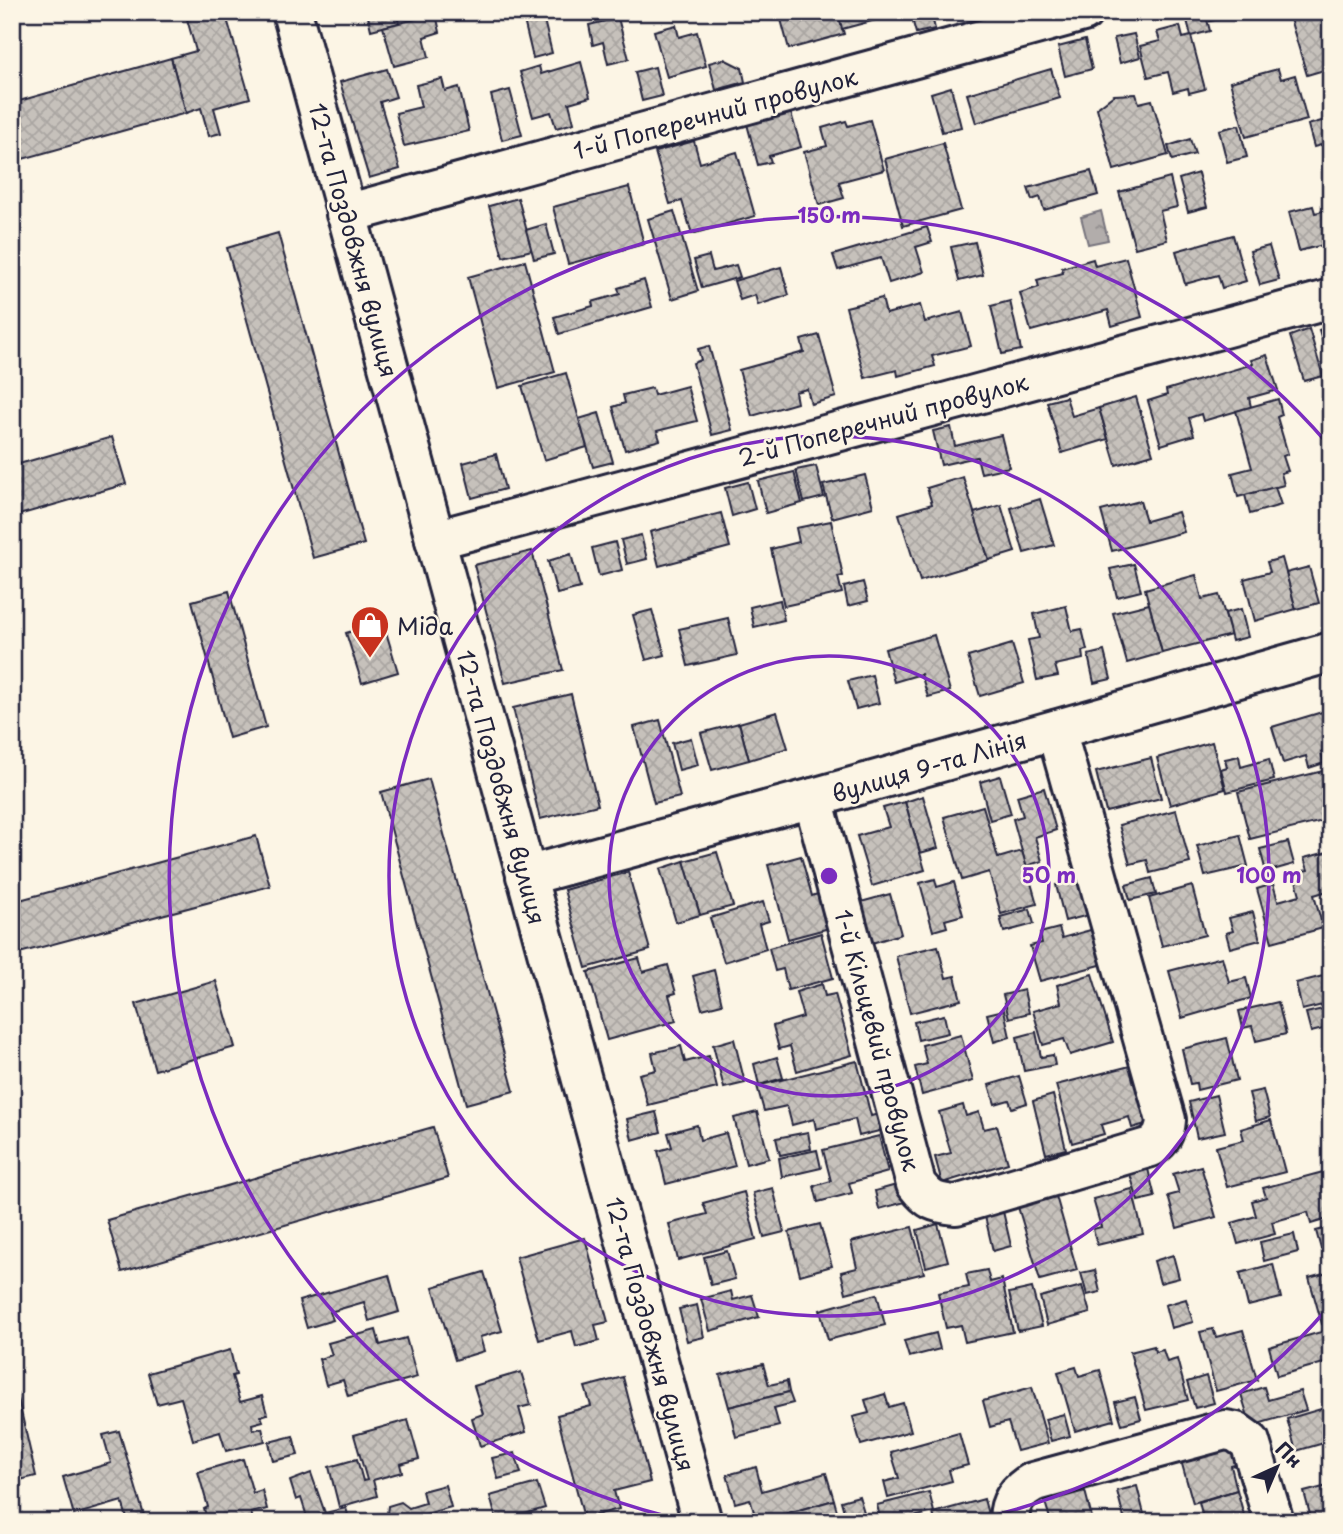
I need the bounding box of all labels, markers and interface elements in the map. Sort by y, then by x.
street label: 1-й Поперечний провулок [569,58,861,168]
street label: 12-та Поздовжня вулиця [300,99,408,381]
text: 150 m [797,198,861,230]
street label: 2-й Поперечний провулок [734,363,1032,475]
shop icon: Міда [349,604,391,659]
place label: Міда [397,608,454,643]
street label: 12-та Поздовжня вулиця [448,646,556,928]
street label: вулиця 9-та Лінія [828,722,1030,810]
text: 50 m [1022,858,1076,890]
text: 100 m [1236,858,1302,890]
centre of rings [817,864,841,888]
street label: 1-й Кільцевий провулок [826,905,930,1175]
street label: 12-та Поздовжня вулиця [597,1193,705,1475]
north arrow [1242,1432,1312,1502]
text: Пн [1270,1434,1309,1474]

